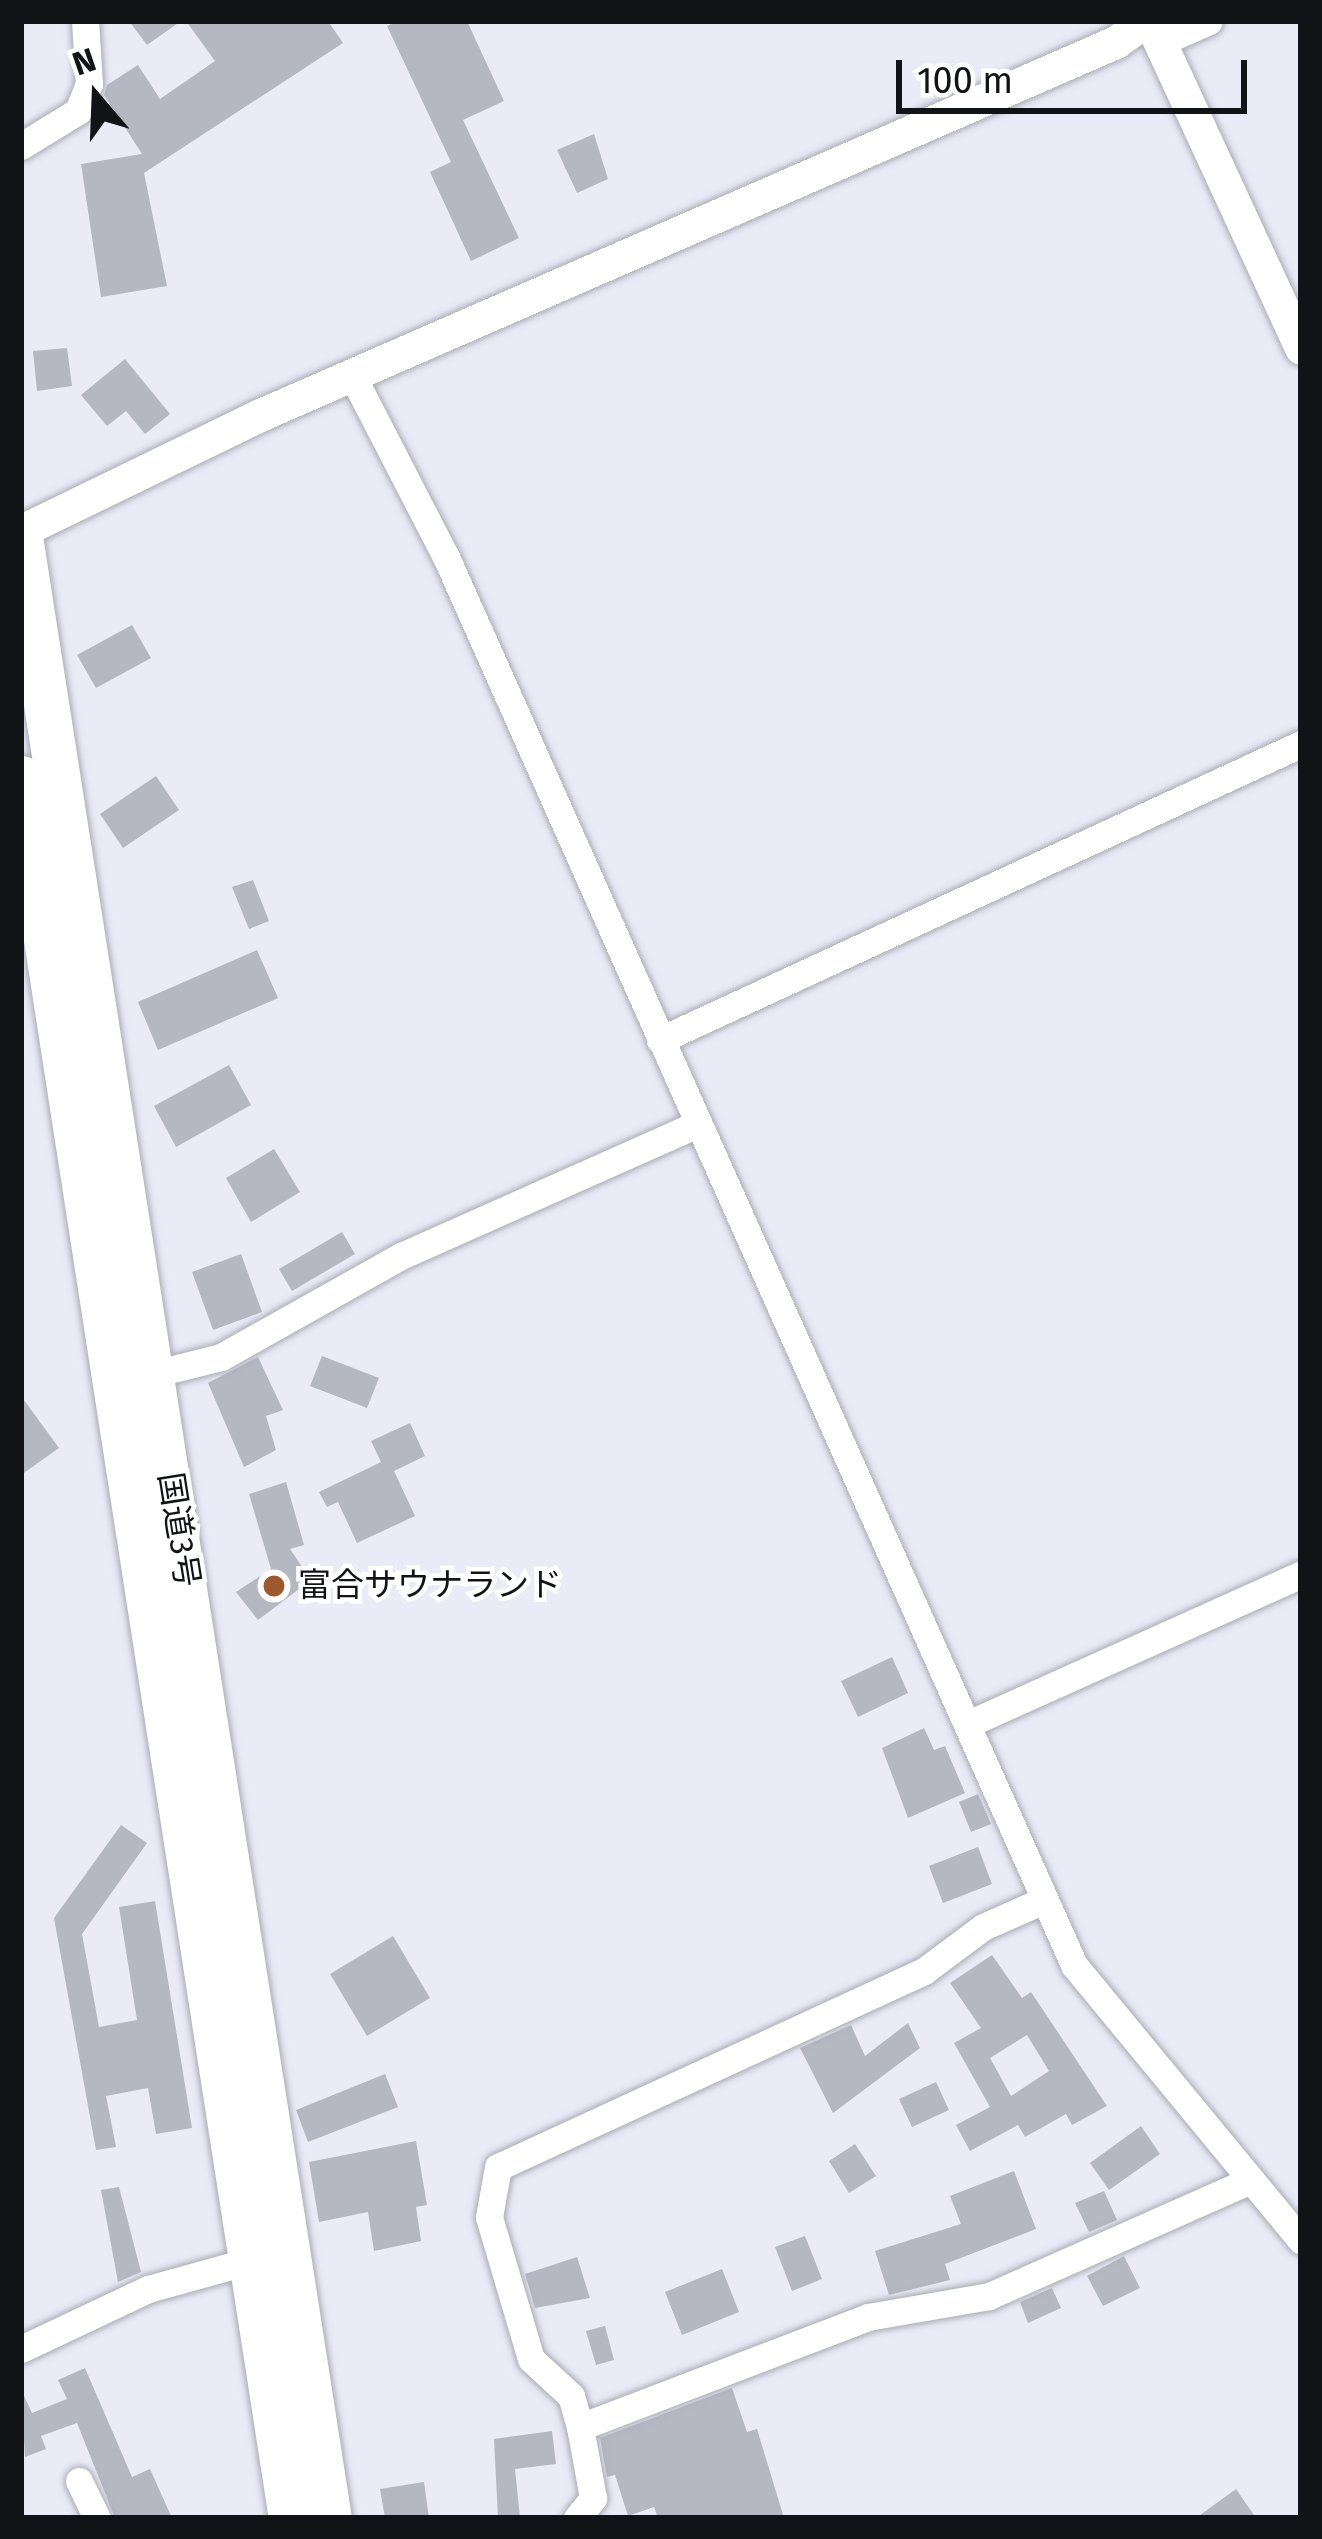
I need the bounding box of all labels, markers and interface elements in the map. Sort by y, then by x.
north arrow [36,36,156,156]
scale bar [902,36,1253,110]
text: N [67,39,101,84]
text: 100 m [917,59,1013,103]
street label: 国道3号 [149,1470,207,1590]
place label: 富合サウナランド [298,1566,562,1606]
marker: 富合サウナランド [261,1573,287,1599]

